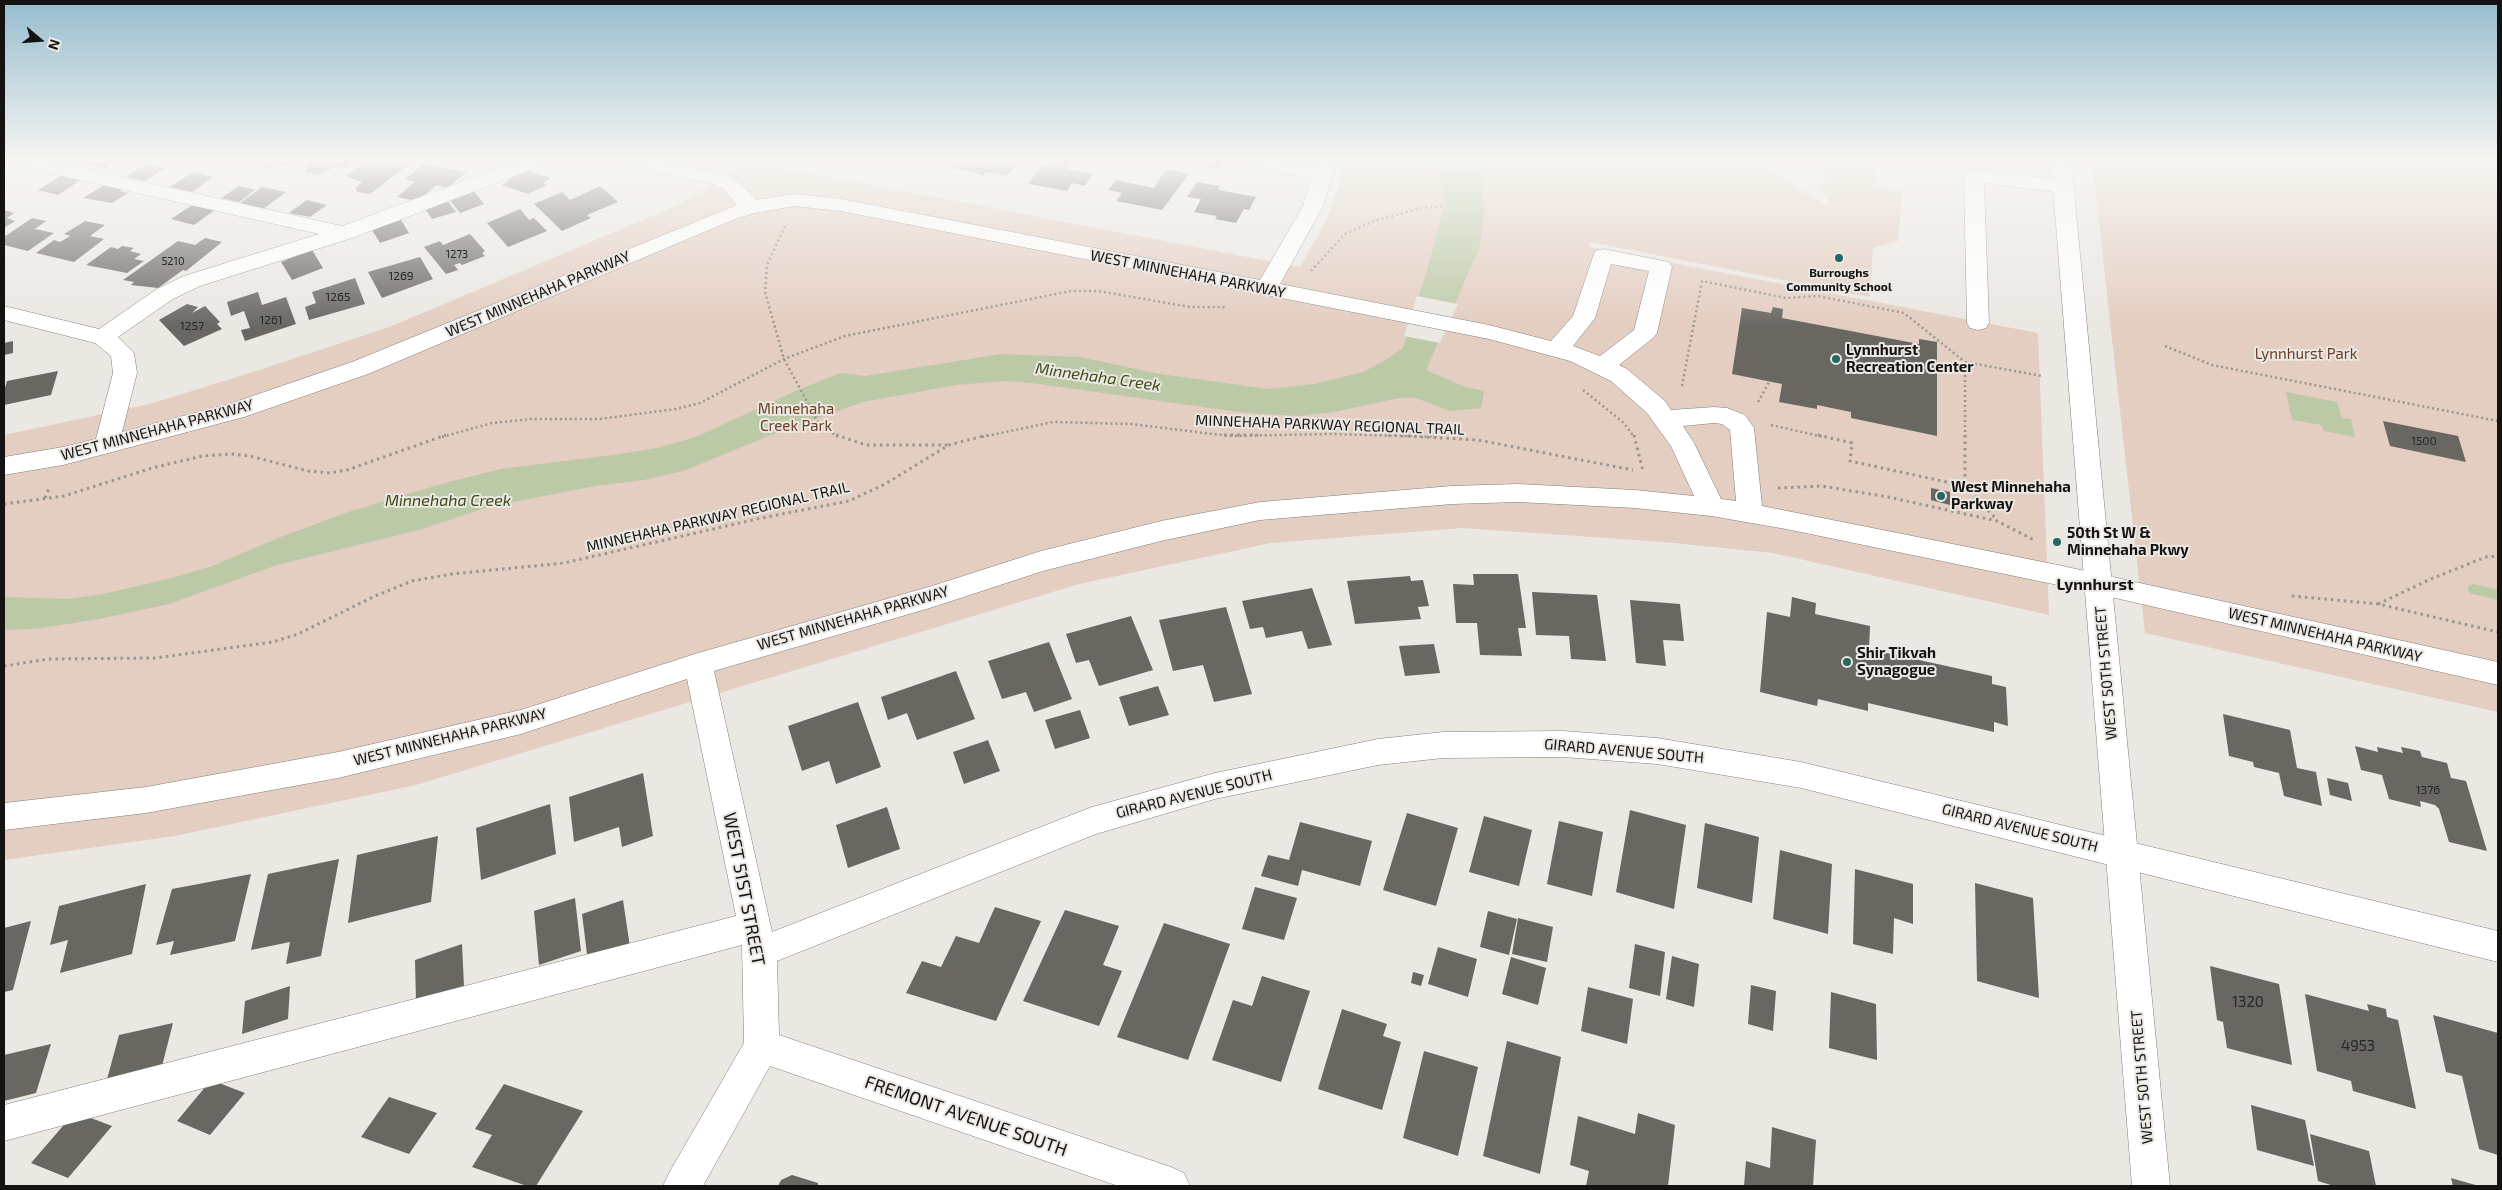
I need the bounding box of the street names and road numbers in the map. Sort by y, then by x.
street label: WEST MINNEHAHA PARKWAY [1089,246,1287,302]
street label: WEST MINNEHAHA PARKWAY [443,247,633,341]
street label: WEST MINNEHAHA PARKWAY [59,396,255,464]
street label: MINNEHAHA PARKWAY REGIONAL TRAIL [1195,411,1465,439]
street label: MINNEHAHA PARKWAY REGIONAL TRAIL [585,478,851,556]
street label: WEST MINNEHAHA PARKWAY [755,582,951,654]
street label: WEST MINNEHAHA PARKWAY [2226,604,2424,666]
street label: WEST 50TH STREET [2091,605,2121,741]
street label: WEST MINNEHAHA PARKWAY [352,704,548,770]
street label: GIRARD AVENUE SOUTH [1543,735,1705,767]
street label: GIRARD AVENUE SOUTH [1114,766,1274,822]
street label: GIRARD AVENUE SOUTH [1940,800,2100,856]
street label: WEST 51ST STREET [719,811,769,967]
street label: WEST 50TH STREET [2127,1009,2157,1145]
street label: FREMONT AVENUE SOUTH [862,1071,1070,1161]

